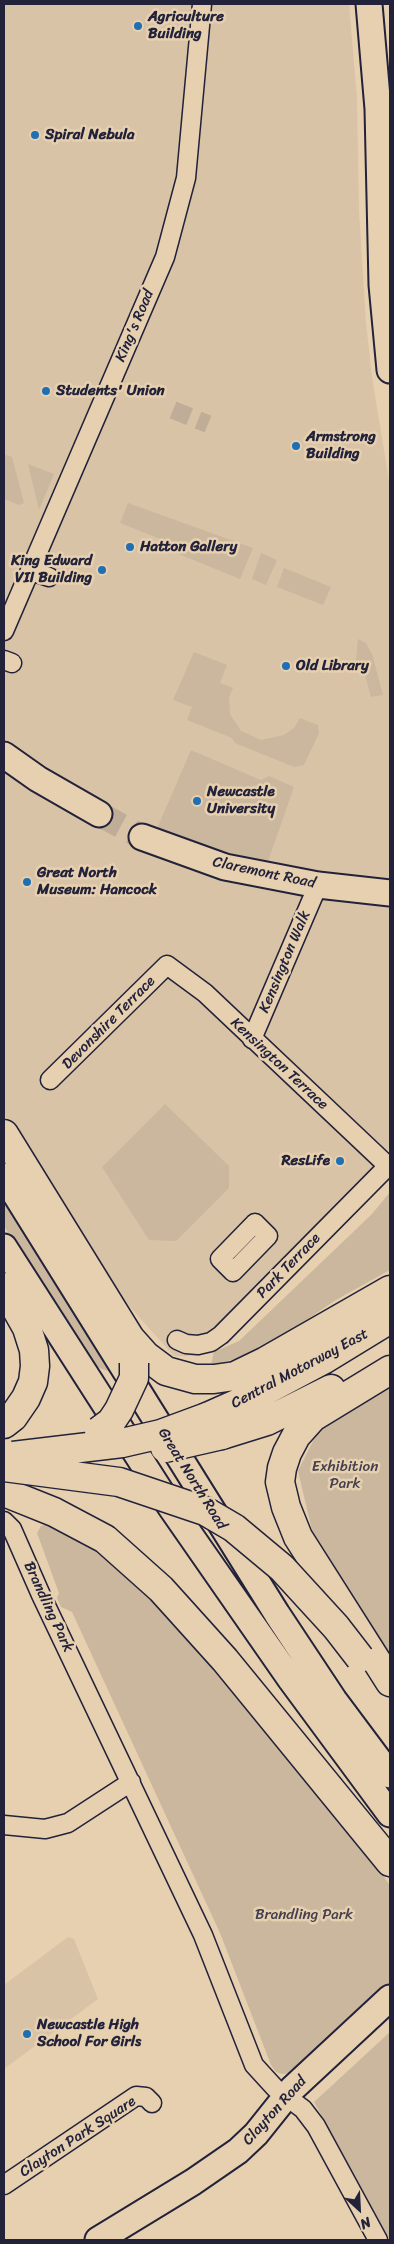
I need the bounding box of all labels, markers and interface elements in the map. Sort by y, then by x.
place label: Agriculture Building [148,8,224,43]
marker: Agriculture Building [132,20,144,32]
place label: Spiral Nebula [45,126,135,144]
marker: Spiral Nebula [29,129,41,141]
street label: King's Road [112,287,158,365]
place label: Students' Union [56,382,165,400]
marker: Students' Union [40,385,52,397]
place label: Armstrong Building [306,428,376,463]
marker: Armstrong Building [290,440,302,452]
place label: Hatton Gallery [140,538,237,556]
marker: Hatton Gallery [124,541,136,553]
place label: King Edward VII Building [11,552,92,587]
marker: King Edward VII Building [96,564,108,576]
place label: Old Library [296,657,369,675]
marker: Old Library [280,660,292,672]
place label: Newcastle University [207,783,275,818]
marker: Newcastle University [191,795,203,807]
street label: Claremont Road [211,853,317,893]
place label: Great North Museum: Hancock [37,864,157,899]
marker: Great North Museum: Hancock [21,876,33,888]
street label: Kensington Walk [255,908,315,1016]
street label: Devonshire Terrace [59,973,159,1073]
street label: Kensington Terrace [226,1014,332,1114]
place label: ResLife [281,1152,330,1170]
marker: ResLife [334,1155,346,1167]
street label: Park Terrace [253,1230,325,1302]
street label: Central Motorway East [228,1325,372,1413]
street label: Great North Road [154,1425,230,1533]
park label: Exhibition Park [312,1458,378,1493]
street label: Brandling Park [19,1559,77,1655]
park label: Brandling Park [255,1906,353,1924]
place label: Newcastle High School For Girls [37,2016,141,2051]
marker: Newcastle High School For Girls [21,2028,33,2040]
street label: Clayton Road [239,2073,311,2149]
street label: Clayton Park Square [17,2093,139,2181]
north arrow [334,2184,384,2234]
text: N [356,2210,375,2236]

